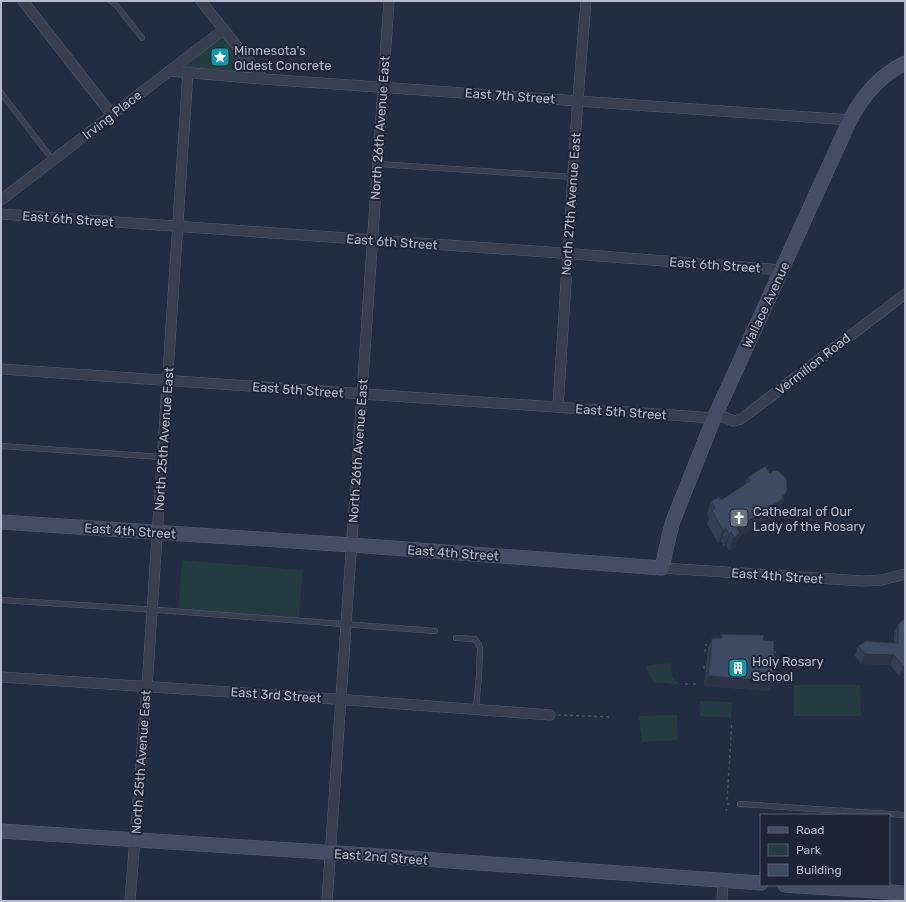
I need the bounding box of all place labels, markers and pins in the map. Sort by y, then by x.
place label: Minnesota's Oldest Concrete [234,43,331,73]
place icon: Minnesota's Oldest Concrete [209,46,231,68]
place label: Cathedral of Our Lady of the Rosary [753,504,866,534]
church icon: Cathedral of Our Lady of the Rosary [728,507,750,529]
place label: Holy Rosary School [752,654,824,684]
building icon: Holy Rosary School [727,657,749,679]

